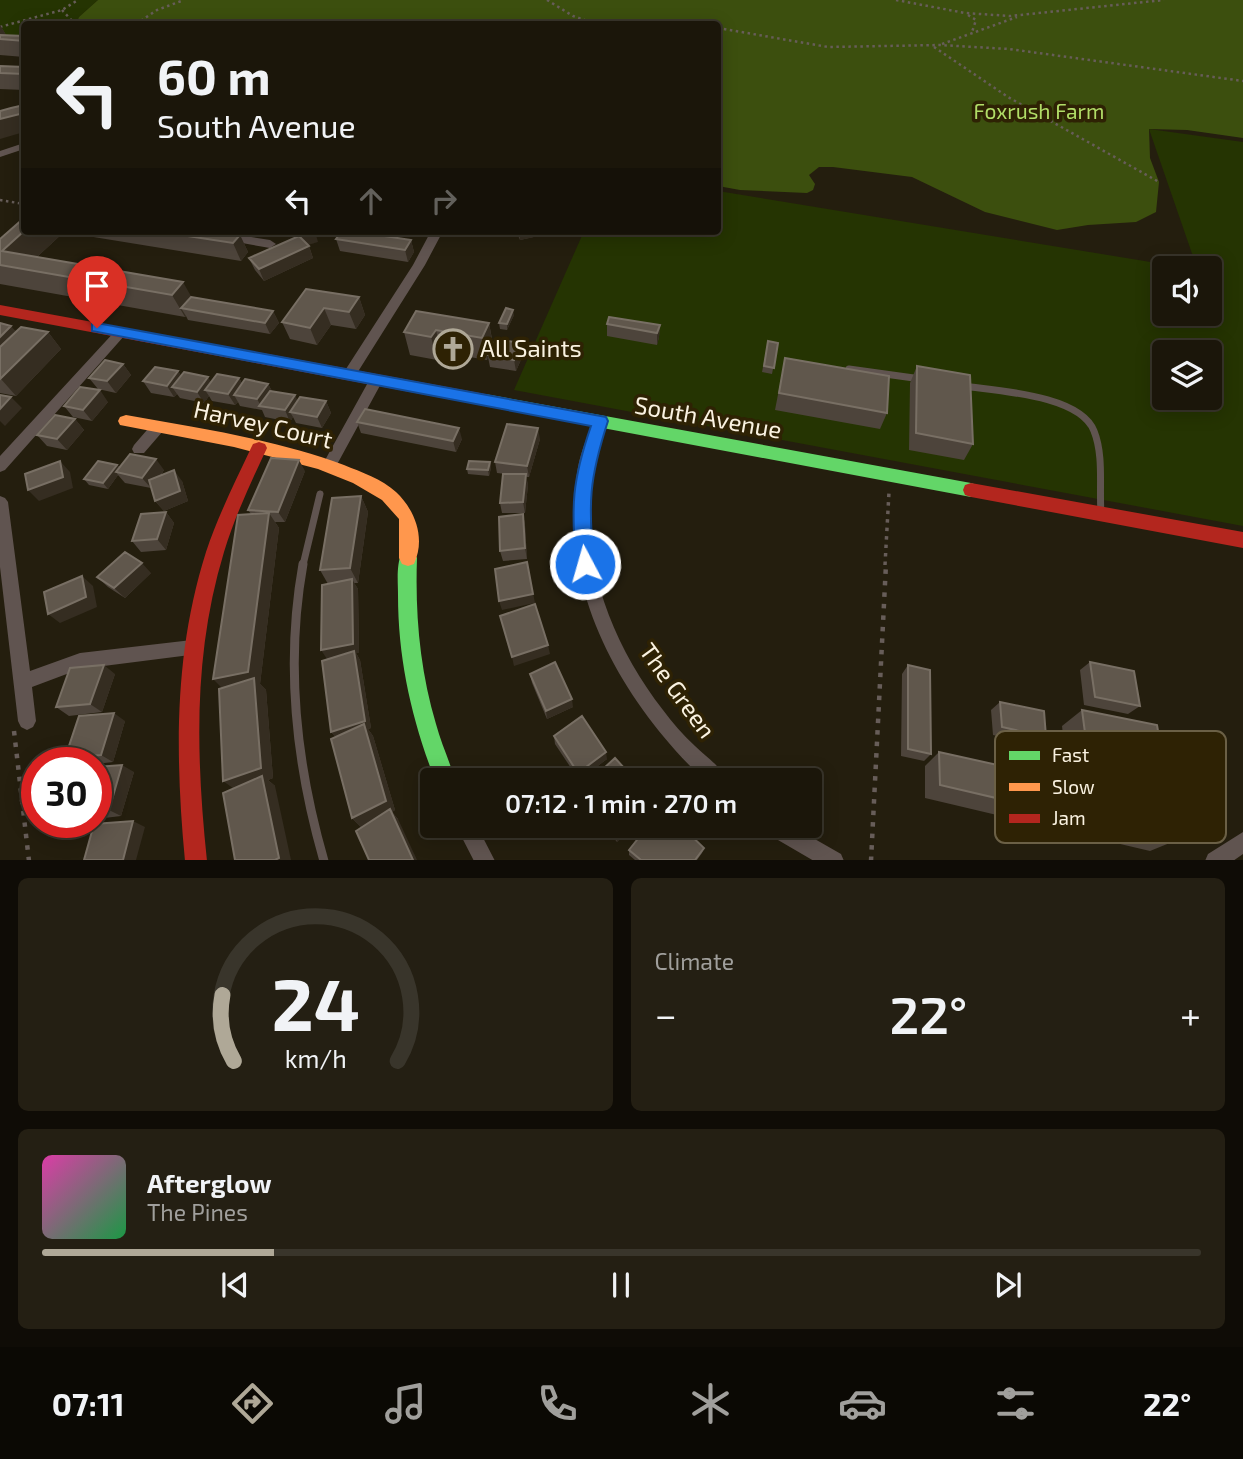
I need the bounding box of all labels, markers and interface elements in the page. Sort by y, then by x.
text: 60 m [157,46,271,105]
icon: left [42,49,133,140]
park label: Foxrush Farm [974,98,1104,123]
text: South Avenue [157,106,356,144]
icon: left [279,182,317,220]
icon: ahead [352,182,390,220]
icon: right [425,182,463,220]
pin [67,256,127,328]
map controls [1152,256,1222,410]
button: sound [1152,256,1222,326]
icon: arrive [78,267,116,305]
church icon: All Saints [432,328,474,370]
place label: All Saints [480,333,582,362]
button: layers [1152,340,1222,410]
street label: South Avenue [632,389,784,444]
street label: Harvey Court [191,393,336,454]
position arrow [548,527,622,601]
street label: The Green [634,637,722,743]
legend [995,731,1226,843]
text: Fast [1052,743,1089,766]
speed limit sign: 30 [21,747,112,838]
text: Slow [1052,775,1095,798]
text: 07:12 · 1 min · 270 m [505,787,737,818]
text: Jam [1052,806,1086,829]
text: Climate [655,947,734,975]
text: 24 [271,958,360,1046]
text: 22° [889,982,967,1044]
text: − [655,991,677,1037]
text: + [1180,991,1201,1037]
text: km/h [284,1042,346,1072]
text: Afterglow [147,1167,272,1198]
text: The Pines [147,1198,248,1226]
icon: previous [216,1266,254,1304]
icon: pause [602,1266,640,1304]
icon: next [989,1266,1027,1304]
icon: directions [228,1379,277,1428]
icon: music [381,1379,430,1428]
icon: phone [533,1379,582,1428]
icon: climate [686,1379,735,1428]
icon: car [838,1379,887,1428]
icon: filters [991,1379,1040,1428]
text: 07:11 [52,1384,125,1422]
text: 22° [1143,1384,1191,1422]

